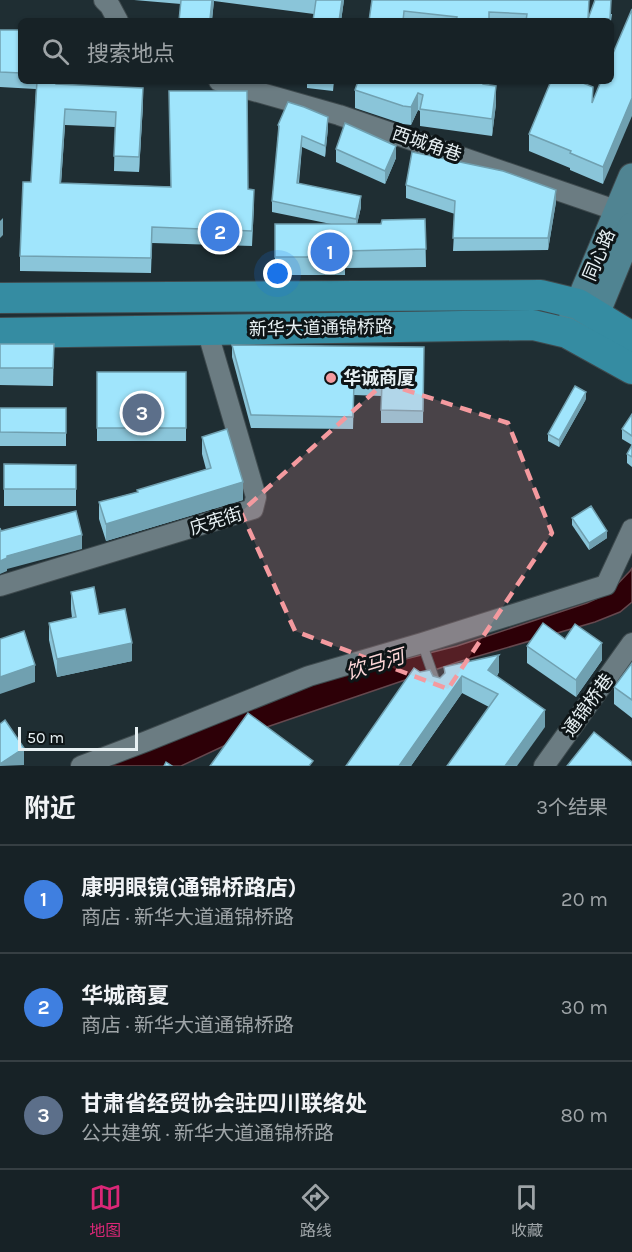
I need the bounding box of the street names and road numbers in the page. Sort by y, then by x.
street label: 西城角巷 [389,122,465,166]
street label: 同心路 [578,226,620,284]
street label: 新华大道通锦桥路 [249,316,393,340]
street label: 庆宪街 [187,503,245,539]
street label: 通锦桥巷 [558,669,618,741]

